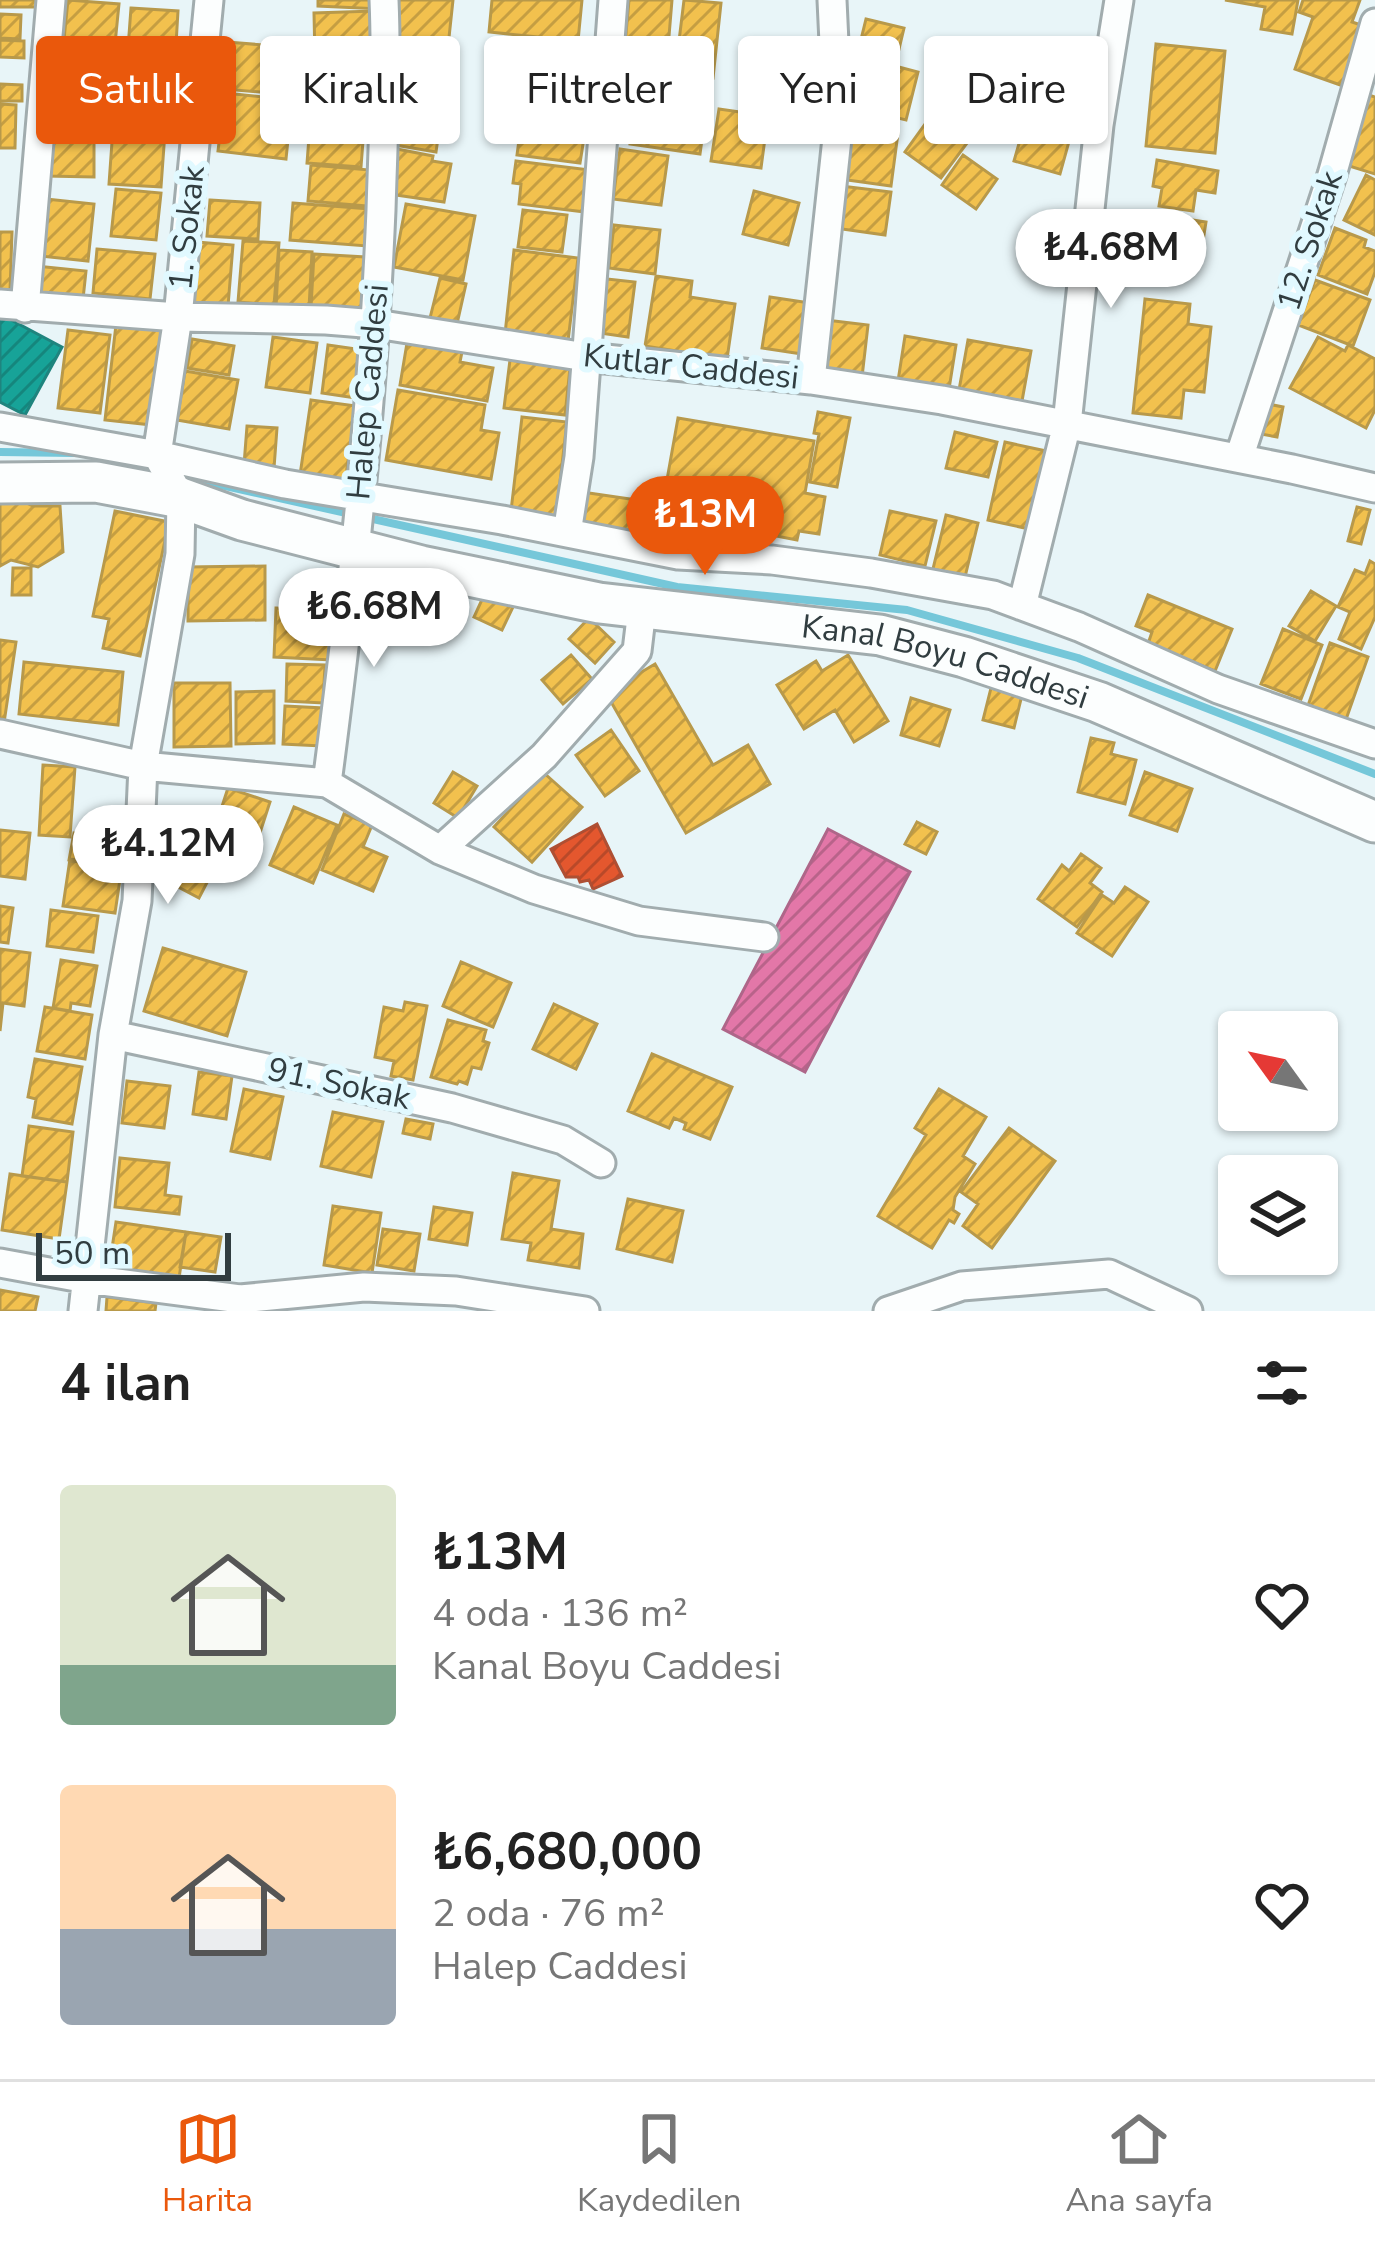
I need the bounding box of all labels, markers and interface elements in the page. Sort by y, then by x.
chip: Satılık [36,36,236,144]
chip: Kiralık [260,36,460,144]
chip: Filtreler [484,36,714,144]
chip: Yeni [738,36,900,144]
chip: Daire [924,36,1108,144]
street label: 1. Sokak [158,163,216,292]
street label: 12. Sokak [1266,165,1354,317]
pin: ₺4.68M [1013,209,1209,311]
text: ₺4.68M [1042,221,1180,274]
street label: Halep Caddesi [336,282,400,502]
street label: Kutlar Caddesi [581,333,801,401]
pin: ₺13M [634,476,776,578]
text: ₺13M [653,488,757,541]
pin: ₺6.68M [276,568,472,670]
text: ₺6.68M [305,580,443,633]
street label: Kanal Boyu Caddesi [799,604,1095,720]
pin: ₺4.12M [70,805,266,907]
text: ₺4.12M [99,817,237,870]
north arrow [1218,1011,1338,1131]
map controls [1218,1011,1338,1275]
street label: 91. Sokak [264,1047,415,1121]
button: layers [1218,1155,1338,1275]
scale bar [36,1227,231,1280]
text: 50 m [54,1231,130,1276]
text: 4 ilan [60,1348,191,1418]
icon: filters [1249,1350,1315,1416]
text: ₺13M [432,1517,568,1587]
icon: home [156,1533,300,1677]
icon: heart [1249,1572,1315,1638]
text: 4 oda · 136 m² [432,1587,688,1640]
text: Kanal Boyu Caddesi [432,1640,781,1693]
text: ₺6,680,000 [432,1817,702,1887]
icon: home [156,1833,300,1977]
icon: heart [1249,1872,1315,1938]
text: 2 oda · 76 m² [432,1887,664,1940]
text: Halep Caddesi [432,1940,688,1993]
tab: Harita [162,2106,253,2223]
tab: Kaydedilen [577,2106,742,2223]
tab: Ana sayfa [1066,2106,1213,2223]

